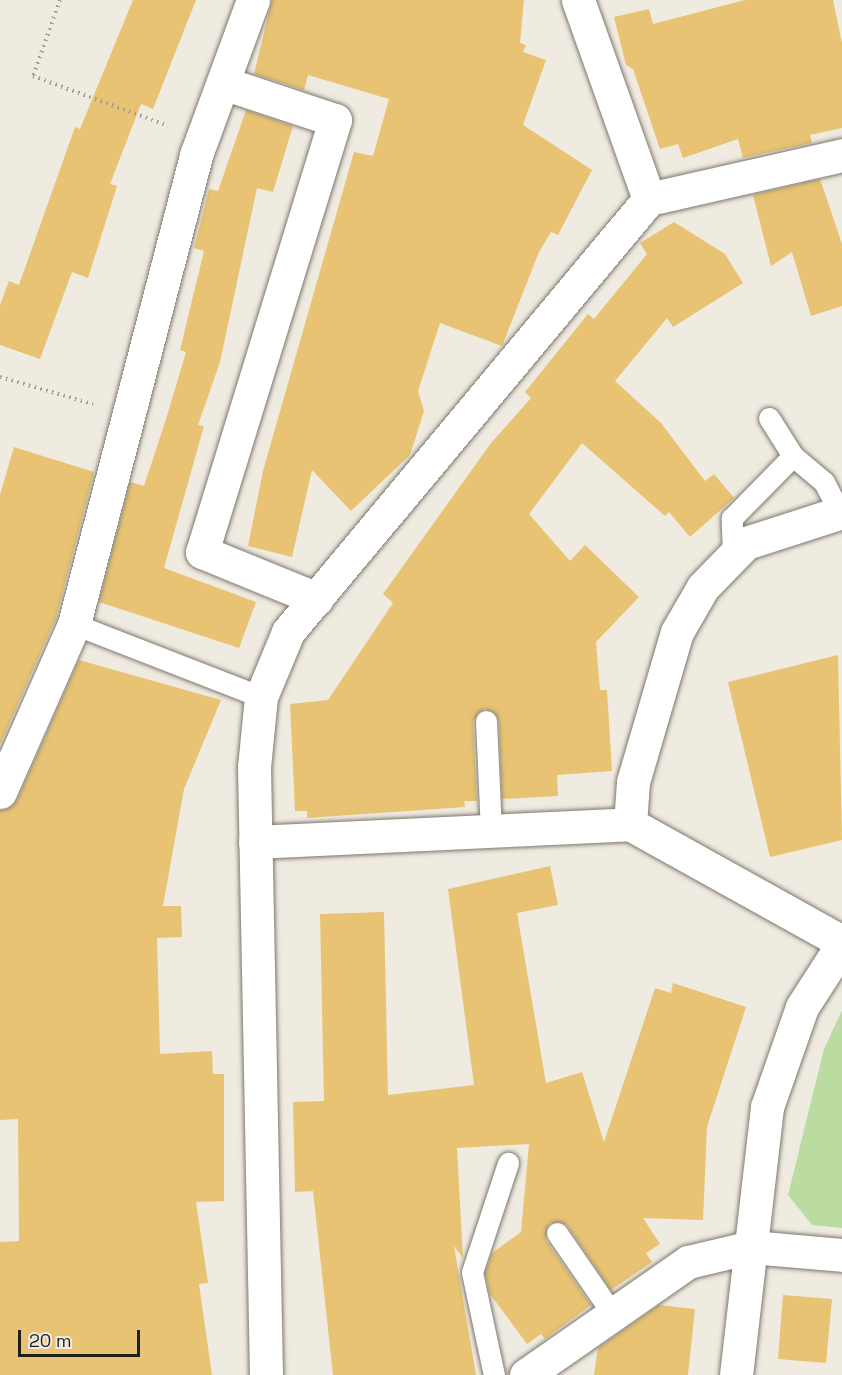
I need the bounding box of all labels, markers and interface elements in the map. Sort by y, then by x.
scale bar [21,1318,142,1356]
text: 20 m [29,1329,72,1352]

